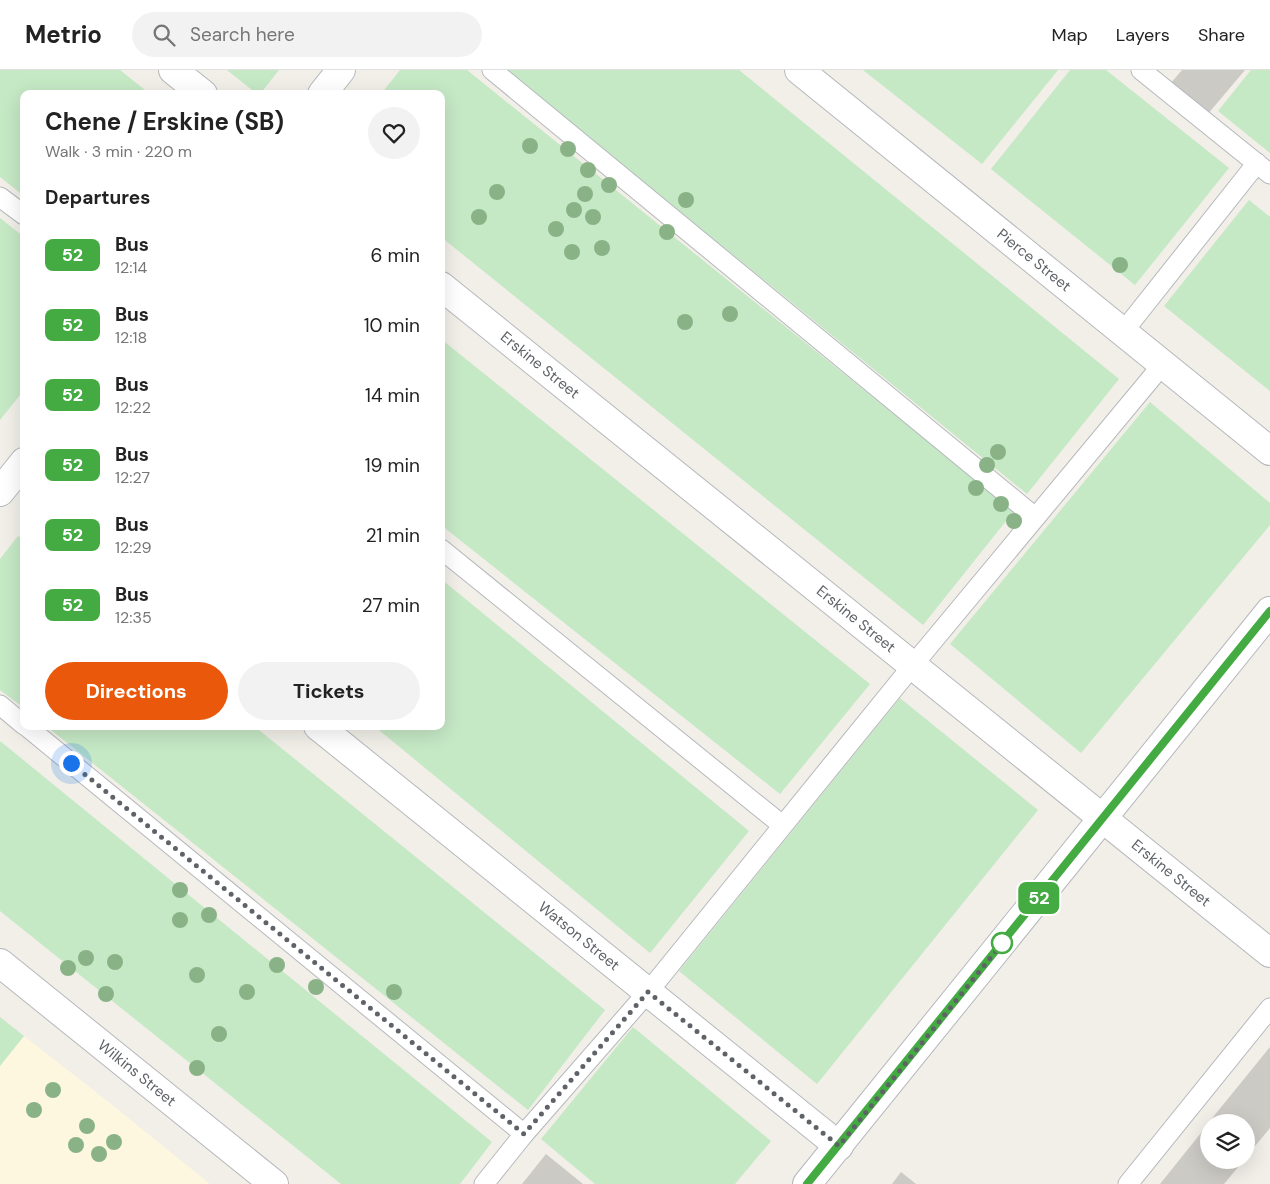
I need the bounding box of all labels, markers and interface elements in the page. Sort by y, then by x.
search box [132,12,482,57]
text: Metrio [25,19,102,50]
icon: search [150,21,178,49]
text: Search here [190,22,295,47]
text: Map [1052,23,1088,47]
text: Layers [1116,23,1170,47]
text: Share [1198,23,1245,47]
text: Chene / Erskine (SB) [45,106,284,137]
button: heart [368,107,420,159]
text: Walk · 3 min · 220 m [45,141,192,162]
text: Departures [45,185,150,210]
street label: Pierce Street [993,224,1075,296]
text: Bus [115,232,149,257]
text: 52 [62,243,83,267]
text: 6 min [371,243,420,268]
text: 12:14 [115,257,147,278]
text: Bus [115,302,149,327]
text: 52 [62,313,83,337]
text: 10 min [364,313,420,338]
text: 12:18 [115,327,147,348]
street label: Erskine Street [496,327,584,403]
text: Bus [115,372,149,397]
text: 52 [62,383,83,407]
text: 14 min [365,383,420,408]
text: 12:22 [115,397,151,418]
text: Bus [115,442,149,467]
text: 52 [62,453,83,477]
text: 19 min [365,453,420,478]
text: 12:27 [115,467,150,488]
text: Bus [115,512,149,537]
text: 52 [62,523,83,547]
text: 21 min [366,523,420,548]
text: 12:29 [115,537,152,558]
street label: Erskine Street [812,581,900,657]
text: Bus [115,582,149,607]
text: 52 [62,593,83,617]
text: 27 min [362,593,420,618]
text: 12:35 [115,607,152,628]
button: Directions [45,662,228,720]
button: Tickets [238,662,420,720]
your location [59,751,84,776]
street label: Erskine Street [1127,835,1215,911]
line badge: 52 [1016,882,1062,914]
text: 52 [1028,886,1050,910]
street label: Watson Street [534,897,624,975]
unlabelled marker [991,932,1013,954]
street label: Wilkins Street [94,1035,180,1111]
map controls [1200,1114,1255,1169]
button: layers [1200,1114,1255,1169]

